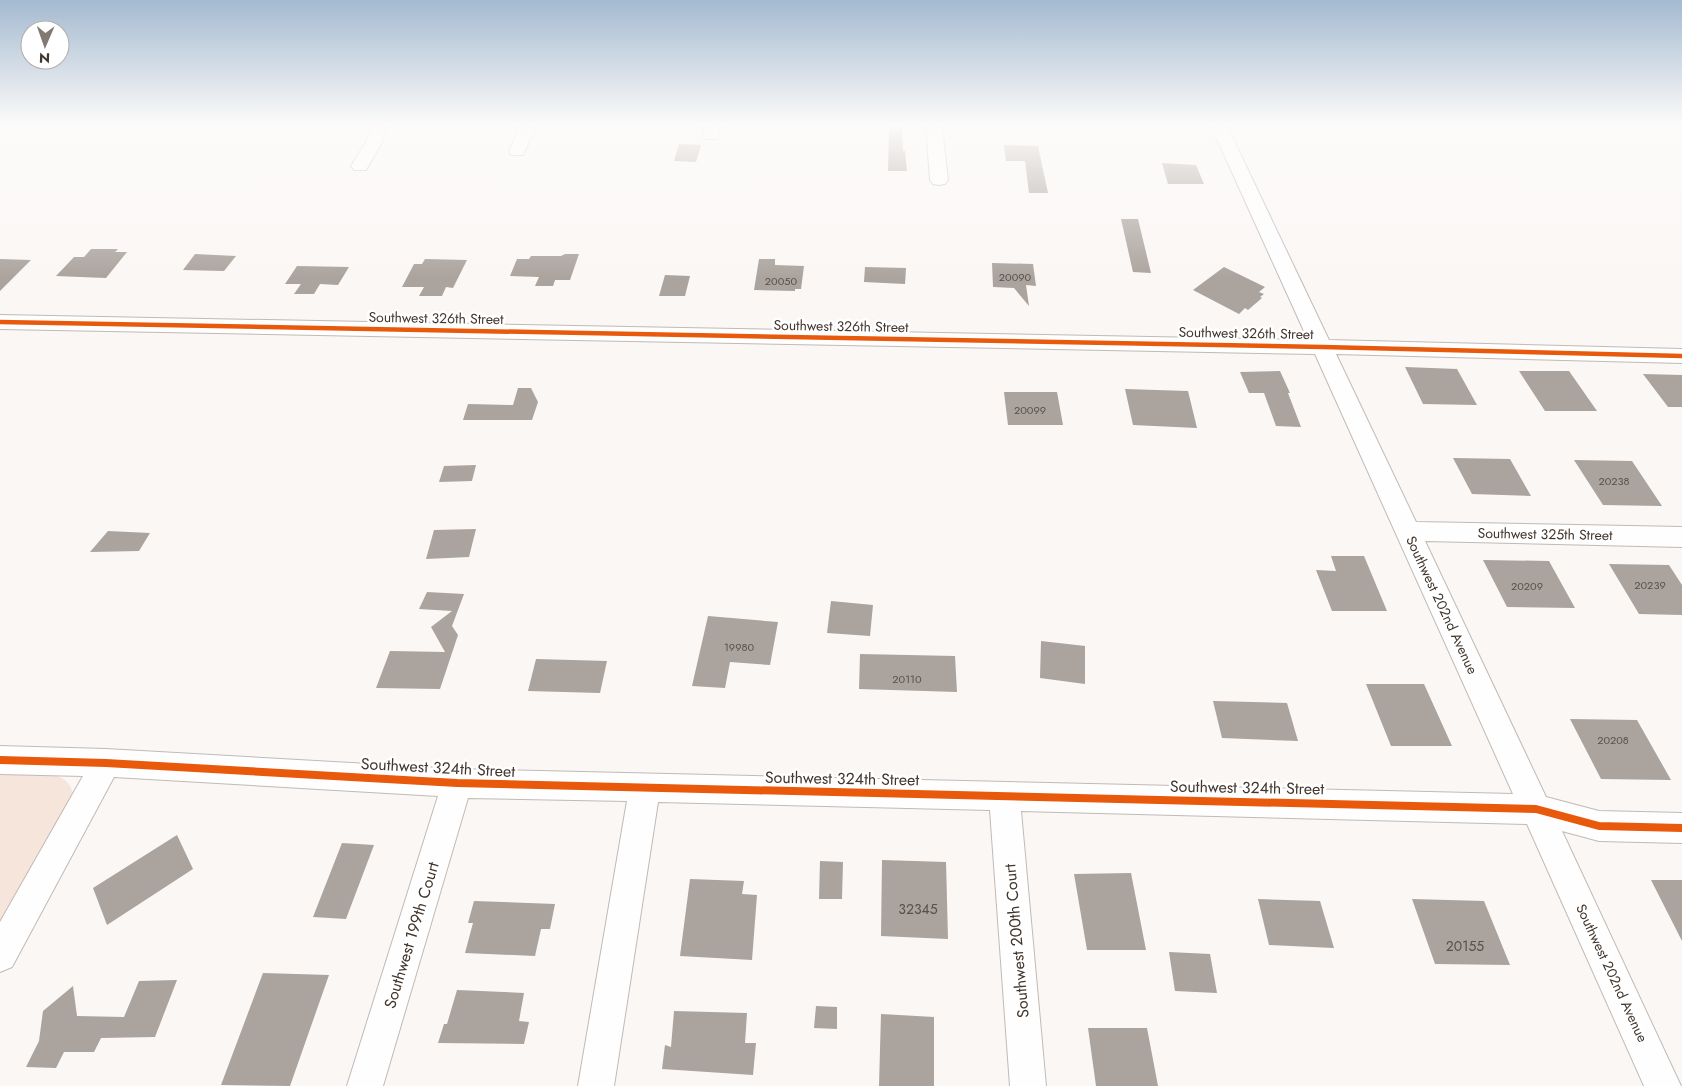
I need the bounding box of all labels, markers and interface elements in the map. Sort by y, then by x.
north arrow [20,20,70,70]
text: N [39,48,50,68]
house number: 20090 [999,269,1032,285]
house number: 20050 [765,273,798,289]
street label: Southwest 326th Street [368,307,504,329]
street label: Southwest 326th Street [773,315,909,337]
street label: Southwest 326th Street [1178,322,1314,344]
house number: 20099 [1014,402,1046,418]
house number: 20238 [1598,473,1630,489]
street label: Southwest 325th Street [1477,523,1613,545]
street label: Southwest 202nd Avenue [1401,533,1483,677]
house number: 20239 [1634,577,1666,593]
house number: 20209 [1511,578,1543,594]
house number: 19980 [724,639,755,655]
house number: 20110 [892,671,922,687]
house number: 20208 [1597,732,1629,748]
street label: Southwest 324th Street [360,752,516,783]
street label: Southwest 324th Street [765,766,920,791]
street label: Southwest 324th Street [1170,775,1325,800]
street label: Southwest 199th Court [378,859,445,1011]
street label: Southwest 200th Court [998,863,1035,1019]
house number: 32345 [898,899,938,919]
street label: Southwest 202nd Avenue [1571,901,1653,1045]
house number: 20155 [1446,936,1484,956]

